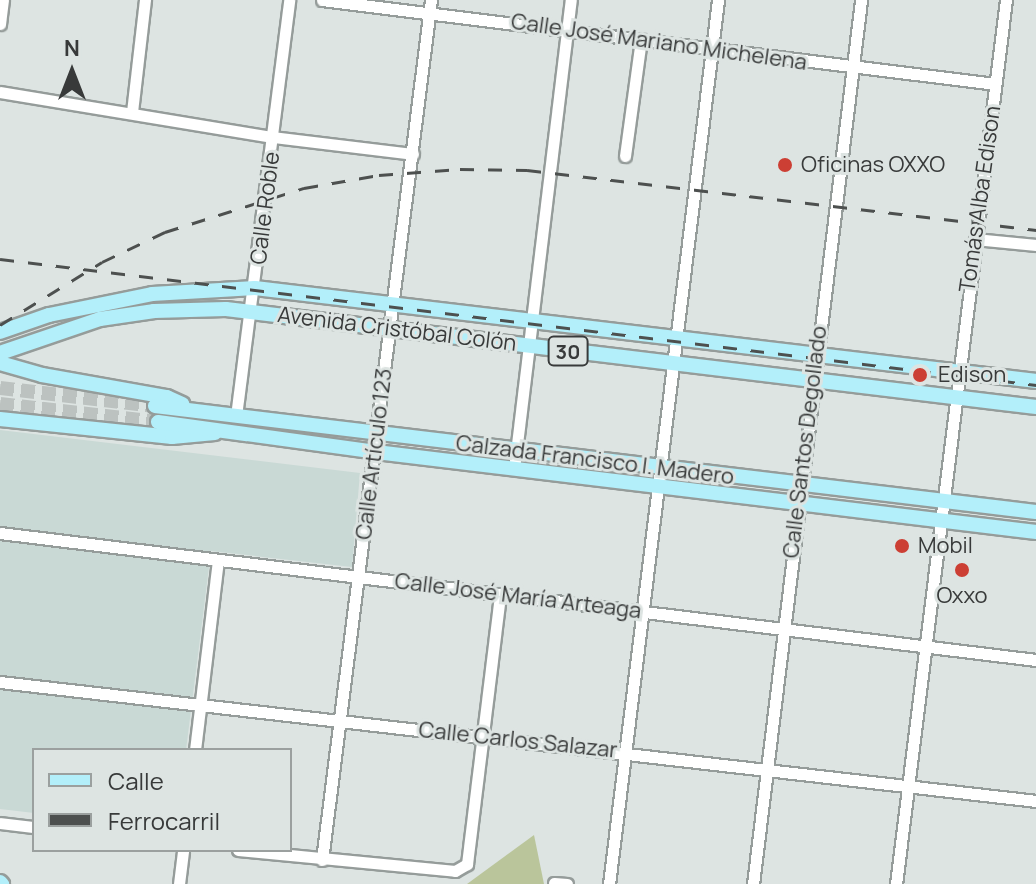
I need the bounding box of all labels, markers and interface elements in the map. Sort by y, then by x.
street label: Calle José Mariano Michelena [509,8,809,76]
north arrow [32,32,112,112]
text: N [64,33,80,63]
street label: Tomás Alba Edison [954,104,1006,294]
street label: Calle Roble [245,150,285,266]
place label: Oficinas OXXO [801,152,945,178]
marker: Oficinas OXXO [776,156,794,174]
street label: Avenida Cristóbal Colón [276,301,518,357]
street label: Calle Santos Degollado [778,324,832,560]
road number: 30 [546,335,590,367]
place label: Edison [938,362,1006,388]
marker: Edison [909,364,931,386]
street label: Calle Artículo 123 [350,367,398,541]
street label: Calzada Francisco I. Madero [454,430,736,490]
place label: Mobil [918,533,973,559]
marker: Mobil [893,537,911,555]
marker: Oxxo [953,561,971,579]
street label: Calle José María Arteaga [393,568,643,624]
place label: Oxxo [936,583,988,609]
street label: Calle Carlos Salazar [417,716,619,764]
legend [32,748,292,852]
text: Calle [108,764,164,797]
text: Ferrocarril [108,804,220,837]

